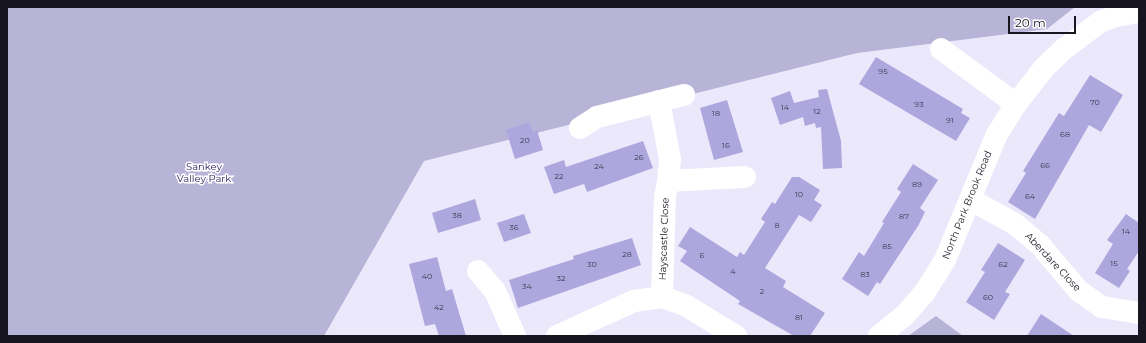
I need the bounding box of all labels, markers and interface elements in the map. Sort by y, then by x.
scale bar [1010,8,1078,34]
text: 20 m [1015,15,1046,30]
house number: 95 [878,67,888,77]
house number: 70 [1090,98,1100,108]
house number: 93 [914,100,924,110]
house number: 14 [781,103,789,113]
house number: 12 [813,107,821,117]
house number: 18 [712,109,720,119]
house number: 91 [946,116,954,126]
house number: 68 [1060,130,1070,140]
house number: 20 [520,136,530,146]
house number: 16 [722,141,730,151]
street label: North Park Brook Road [940,149,994,261]
house number: 26 [634,153,644,163]
park label: Sankey Valley Park [177,160,231,184]
house number: 66 [1040,161,1050,171]
house number: 24 [594,162,604,172]
house number: 22 [554,172,564,182]
house number: 89 [912,180,922,190]
house number: 10 [795,190,803,200]
house number: 64 [1025,192,1035,202]
street label: Hayscastle Close [657,197,671,281]
house number: 38 [452,211,462,221]
house number: 87 [899,212,909,222]
house number: 8 [774,221,780,231]
house number: 36 [509,223,519,233]
house number: 14 [1122,227,1130,237]
street label: Aberdare Close [1023,230,1083,294]
house number: 85 [882,242,892,252]
house number: 28 [622,250,632,260]
house number: 6 [700,251,704,261]
house number: 15 [1110,259,1118,269]
house number: 30 [587,260,597,270]
house number: 62 [998,260,1008,270]
house number: 4 [730,267,736,277]
house number: 83 [860,270,870,280]
house number: 40 [422,272,432,282]
house number: 32 [556,274,566,284]
house number: 34 [522,282,532,292]
house number: 2 [760,287,764,297]
house number: 60 [983,293,993,303]
house number: 42 [434,303,444,313]
house number: 81 [795,313,803,323]

